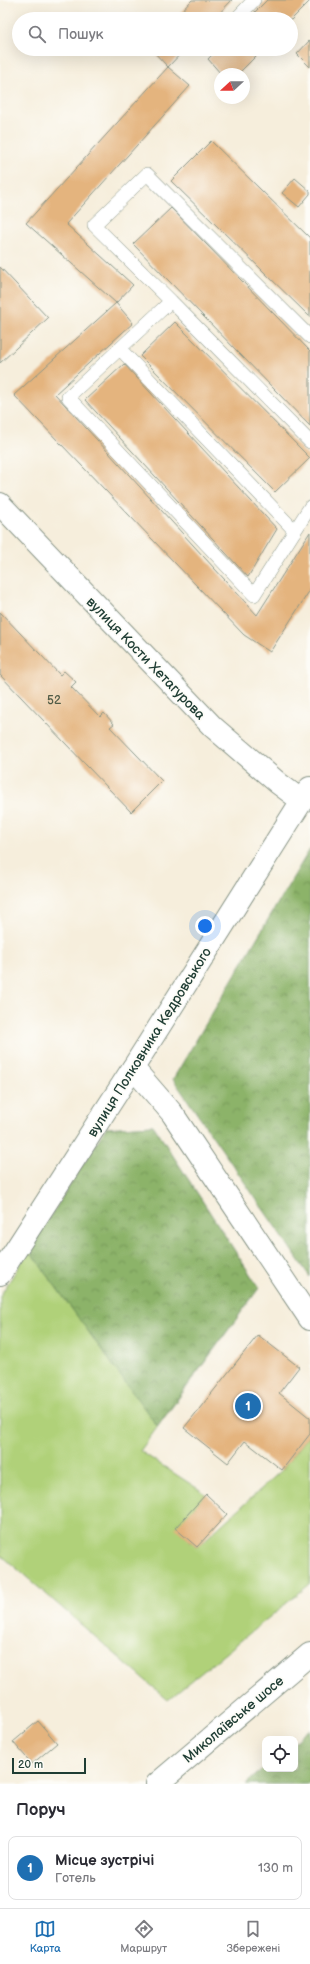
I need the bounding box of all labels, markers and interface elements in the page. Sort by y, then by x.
search box [12,12,298,56]
icon: search [26,23,48,45]
text: Пошук [58,25,104,44]
north arrow [214,68,250,104]
street label: вулиця Кости Хетагурова [83,593,209,724]
house number: 52 [47,693,61,708]
your location [195,916,215,936]
street label: вулиця Полковника Кедровського [84,944,215,1140]
pin: 1 [235,1391,261,1421]
street label: Миколаївське шосе [179,1672,287,1767]
map controls [262,1736,298,1772]
button: locate [262,1736,298,1772]
scale bar [12,1756,86,1775]
text: 20 m [18,1758,43,1771]
text: Поруч [16,1800,66,1820]
text: Місце зустрічі [55,1851,154,1870]
text: 1 [27,1860,33,1876]
text: 130 m [258,1860,293,1876]
text: Готель [55,1870,96,1886]
tab: Карта [30,1918,61,1955]
tab: Маршрут [120,1918,167,1955]
tab: Збережені [227,1918,280,1955]

